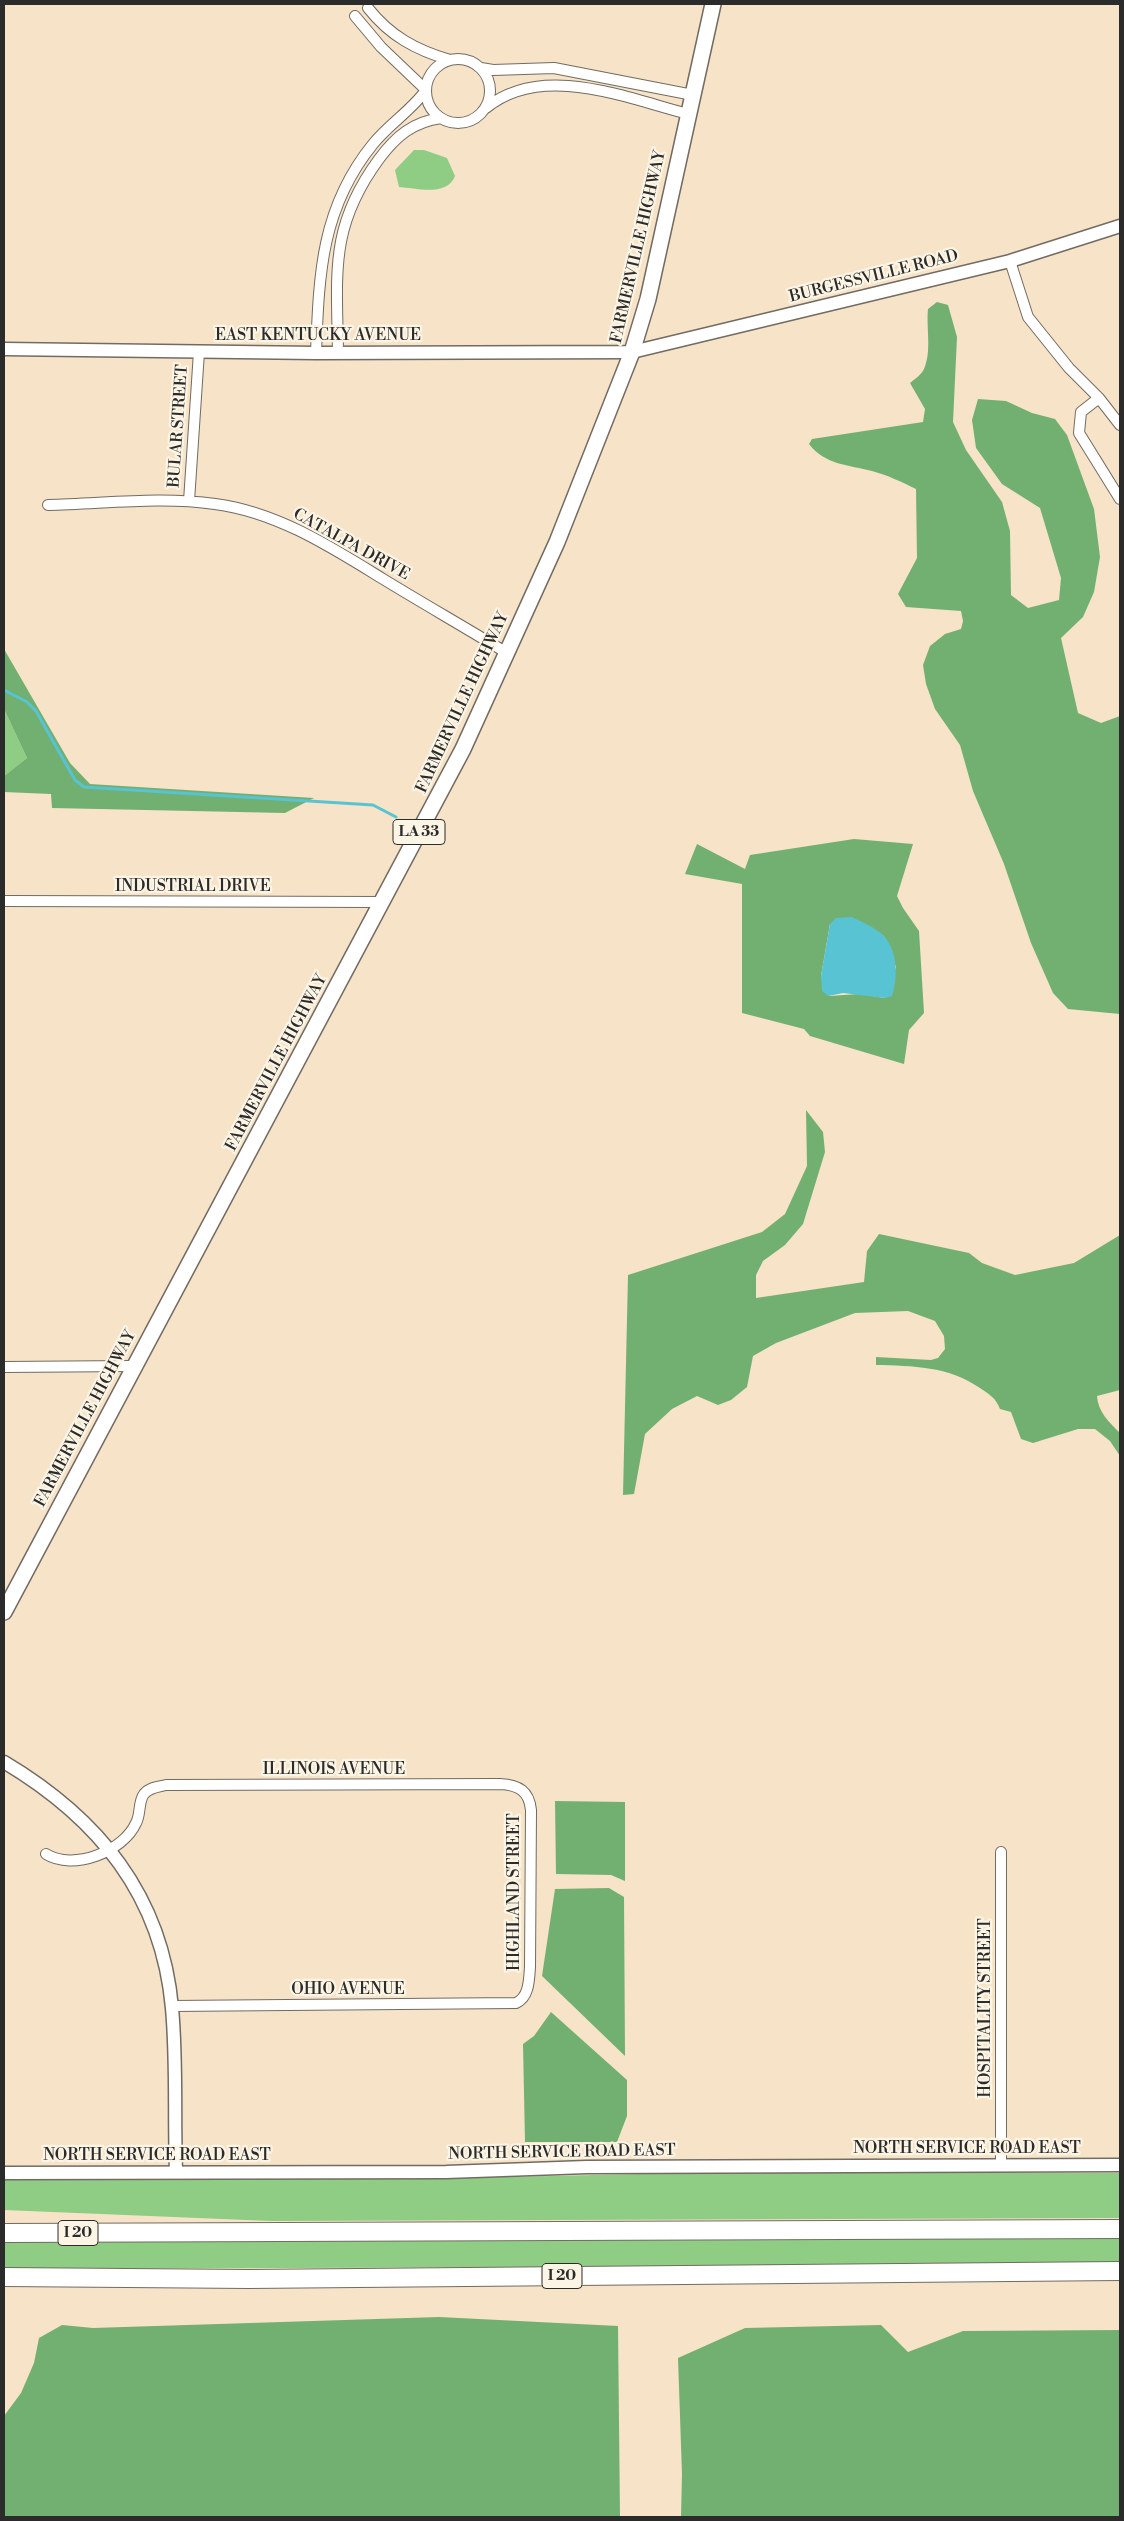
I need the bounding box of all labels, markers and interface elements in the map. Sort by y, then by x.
street label: FARMERVILLE HIGHWAY [607,149,671,345]
street label: BURGESSVILLE ROAD [788,247,960,307]
street label: EAST KENTUCKY AVENUE [215,326,421,346]
street label: BULAR STREET [165,364,193,488]
street label: CATALPA DRIVE [289,505,413,585]
street label: FARMERVILLE HIGHWAY [413,610,513,796]
road number: LA 33 [393,820,445,844]
street label: INDUSTRIAL DRIVE [115,877,271,897]
street label: FARMERVILLE HIGHWAY [222,971,332,1155]
street label: FARMERVILLE HIGHWAY [31,1327,141,1511]
street label: ILLINOIS AVENUE [263,1760,405,1780]
street label: HIGHLAND STREET [505,1813,525,1971]
street label: HOSPITALITY STREET [976,1918,996,2098]
street label: OHIO AVENUE [291,1980,405,2000]
street label: NORTH SERVICE ROAD EAST [853,2139,1081,2159]
street label: NORTH SERVICE ROAD EAST [448,2141,676,2165]
street label: NORTH SERVICE ROAD EAST [43,2146,271,2166]
road number: I 20 [58,2220,98,2246]
road number: I 20 [542,2264,582,2288]

